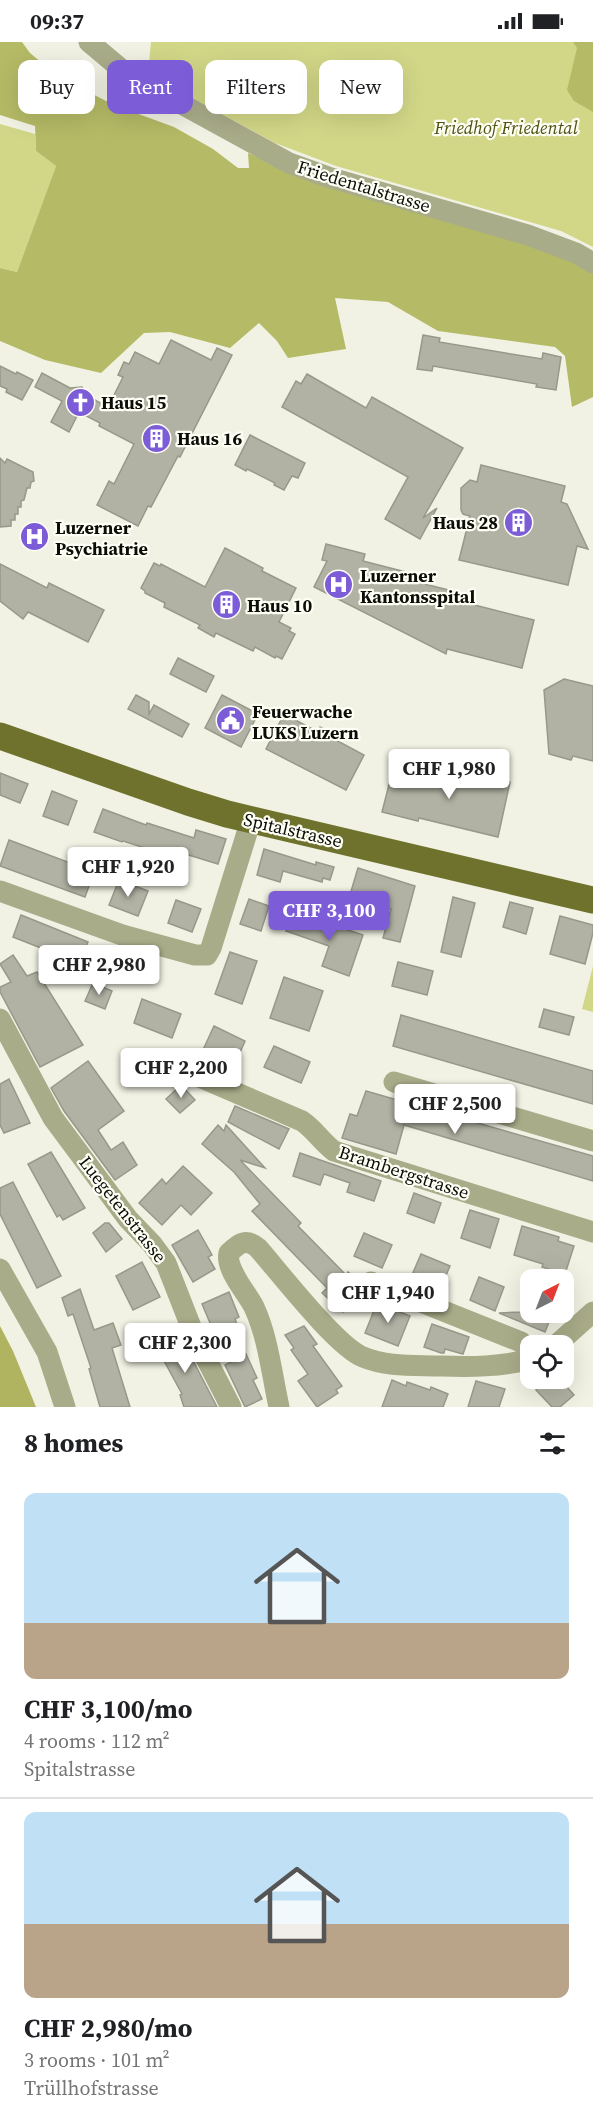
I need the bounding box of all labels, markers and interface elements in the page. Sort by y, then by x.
text: 09:37 [30,6,84,36]
chip: Buy [18,60,95,114]
chip: Rent [107,60,193,114]
chip: Filters [205,60,307,114]
chip: New [319,60,403,114]
park label: Friedhof Friedental [433,115,578,140]
street label: Friedentalstrasse [294,154,434,218]
church icon: Haus 15 [64,386,96,418]
place label: Haus 15 [101,390,167,415]
building icon: Haus 16 [140,422,172,454]
place label: Haus 16 [177,426,243,451]
building icon: Haus 28 [503,506,535,538]
place label: Haus 28 [433,510,498,535]
place label: Luzerner Psychiatrie [55,515,148,561]
hospital icon: Luzerner Psychiatrie [18,521,50,553]
place label: Luzerner Kantonsspital [360,563,475,609]
hospital icon: Luzerner Kantonsspital [323,569,355,601]
building icon: Haus 10 [210,589,242,621]
place label: Haus 10 [247,593,313,618]
place label: Feuerwache LUKS Luzern [252,699,359,745]
public building icon: Feuerwache LUKS Luzern [215,705,247,737]
pin: CHF 1,980 [380,749,518,800]
text: CHF 1,980 [403,754,495,782]
street label: Spitalstrasse [241,807,345,853]
pin: CHF 1,920 [59,847,197,898]
text: CHF 1,920 [82,852,174,880]
pin: CHF 3,100 [260,891,398,942]
text: CHF 3,100 [283,896,375,924]
pin: CHF 2,980 [30,945,168,996]
text: CHF 2,980 [53,950,145,978]
pin: CHF 2,200 [112,1048,250,1099]
text: CHF 2,200 [135,1053,227,1081]
pin: CHF 2,500 [386,1084,524,1135]
text: CHF 2,500 [409,1089,501,1117]
street label: Brambergstrasse [336,1139,472,1205]
street label: Luegetenstrasse [73,1150,173,1268]
north arrow [520,1269,574,1323]
map controls [520,1269,574,1389]
pin: CHF 1,940 [319,1273,457,1324]
text: CHF 1,940 [342,1278,434,1306]
pin: CHF 2,300 [116,1323,254,1374]
text: CHF 2,300 [139,1328,231,1356]
button: locate [520,1335,574,1389]
text: 8 homes [24,1425,123,1461]
icon: filters [536,1427,569,1460]
icon: home [243,1532,351,1640]
text: CHF 3,100/mo [24,1691,193,1727]
text: 4 rooms · 112 m² [24,1727,170,1755]
text: Spitalstrasse [24,1755,135,1783]
icon: home [243,1851,351,1959]
text: CHF 2,980/mo [24,2010,193,2046]
text: 3 rooms · 101 m² [24,2046,170,2074]
text: Trüllhofstrasse [24,2074,159,2102]

